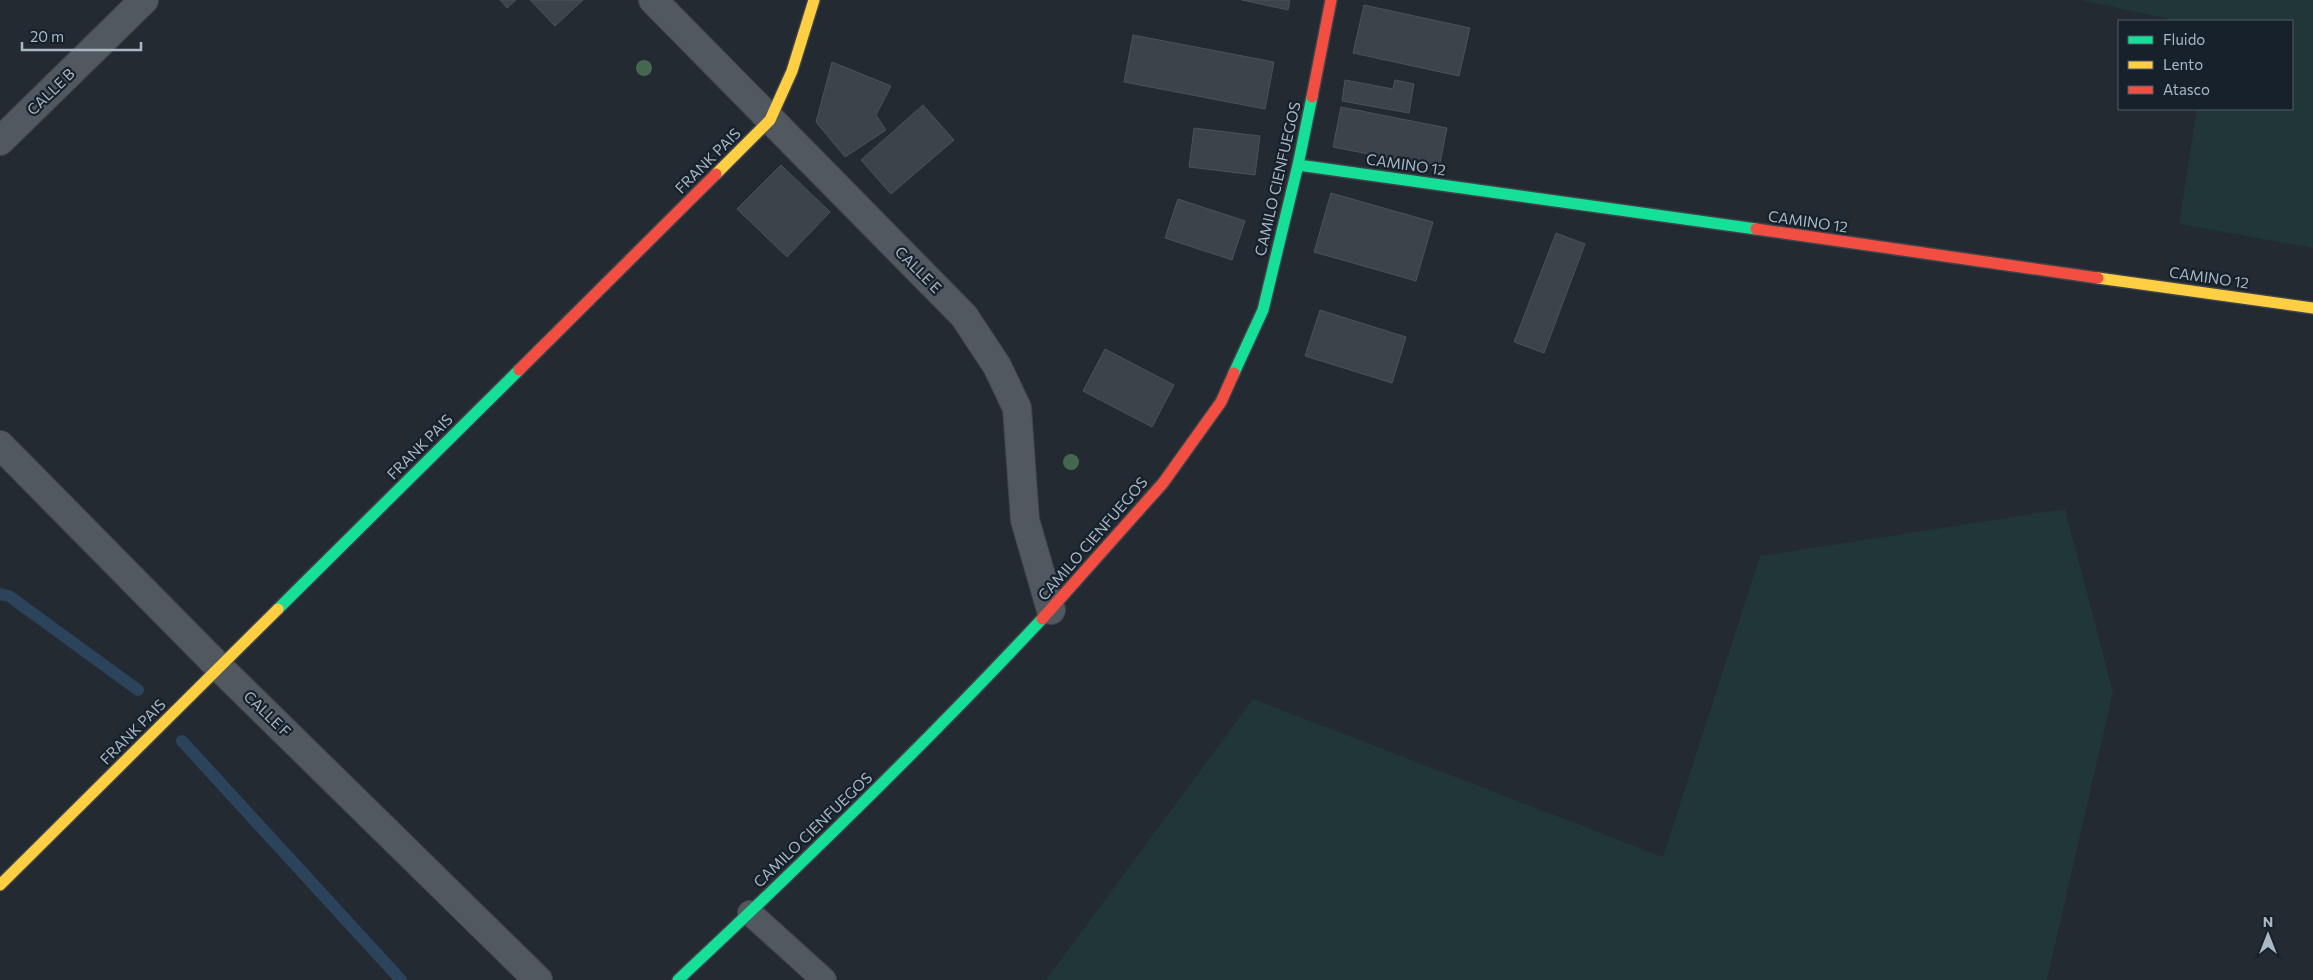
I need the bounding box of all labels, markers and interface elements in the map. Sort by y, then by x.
scale bar [22,20,141,52]
legend [2118,20,2293,110]
text: 20 m [30,27,64,45]
text: Fluido [2163,30,2205,48]
text: Lento [2163,55,2203,73]
street label: CALLE B [23,64,78,118]
text: Atasco [2163,80,2210,98]
street label: CAMILO CIENFUEGOS [1251,100,1304,258]
street label: FRANK PAIS [671,124,744,197]
street label: CAMINO 12 [1365,150,1447,179]
street label: CAMINO 12 [1767,207,1849,236]
street label: CALLE E [892,242,946,296]
street label: CAMINO 12 [2168,263,2250,292]
street label: FRANK PAIS [383,410,456,483]
street label: CAMILO CIENFUEGOS [1034,473,1151,604]
street label: CALLE F [241,687,295,740]
street label: FRANK PAIS [96,695,169,768]
street label: CAMILO CIENFUEGOS [749,768,875,891]
north arrow [2243,910,2293,960]
text: N [2263,913,2273,930]

